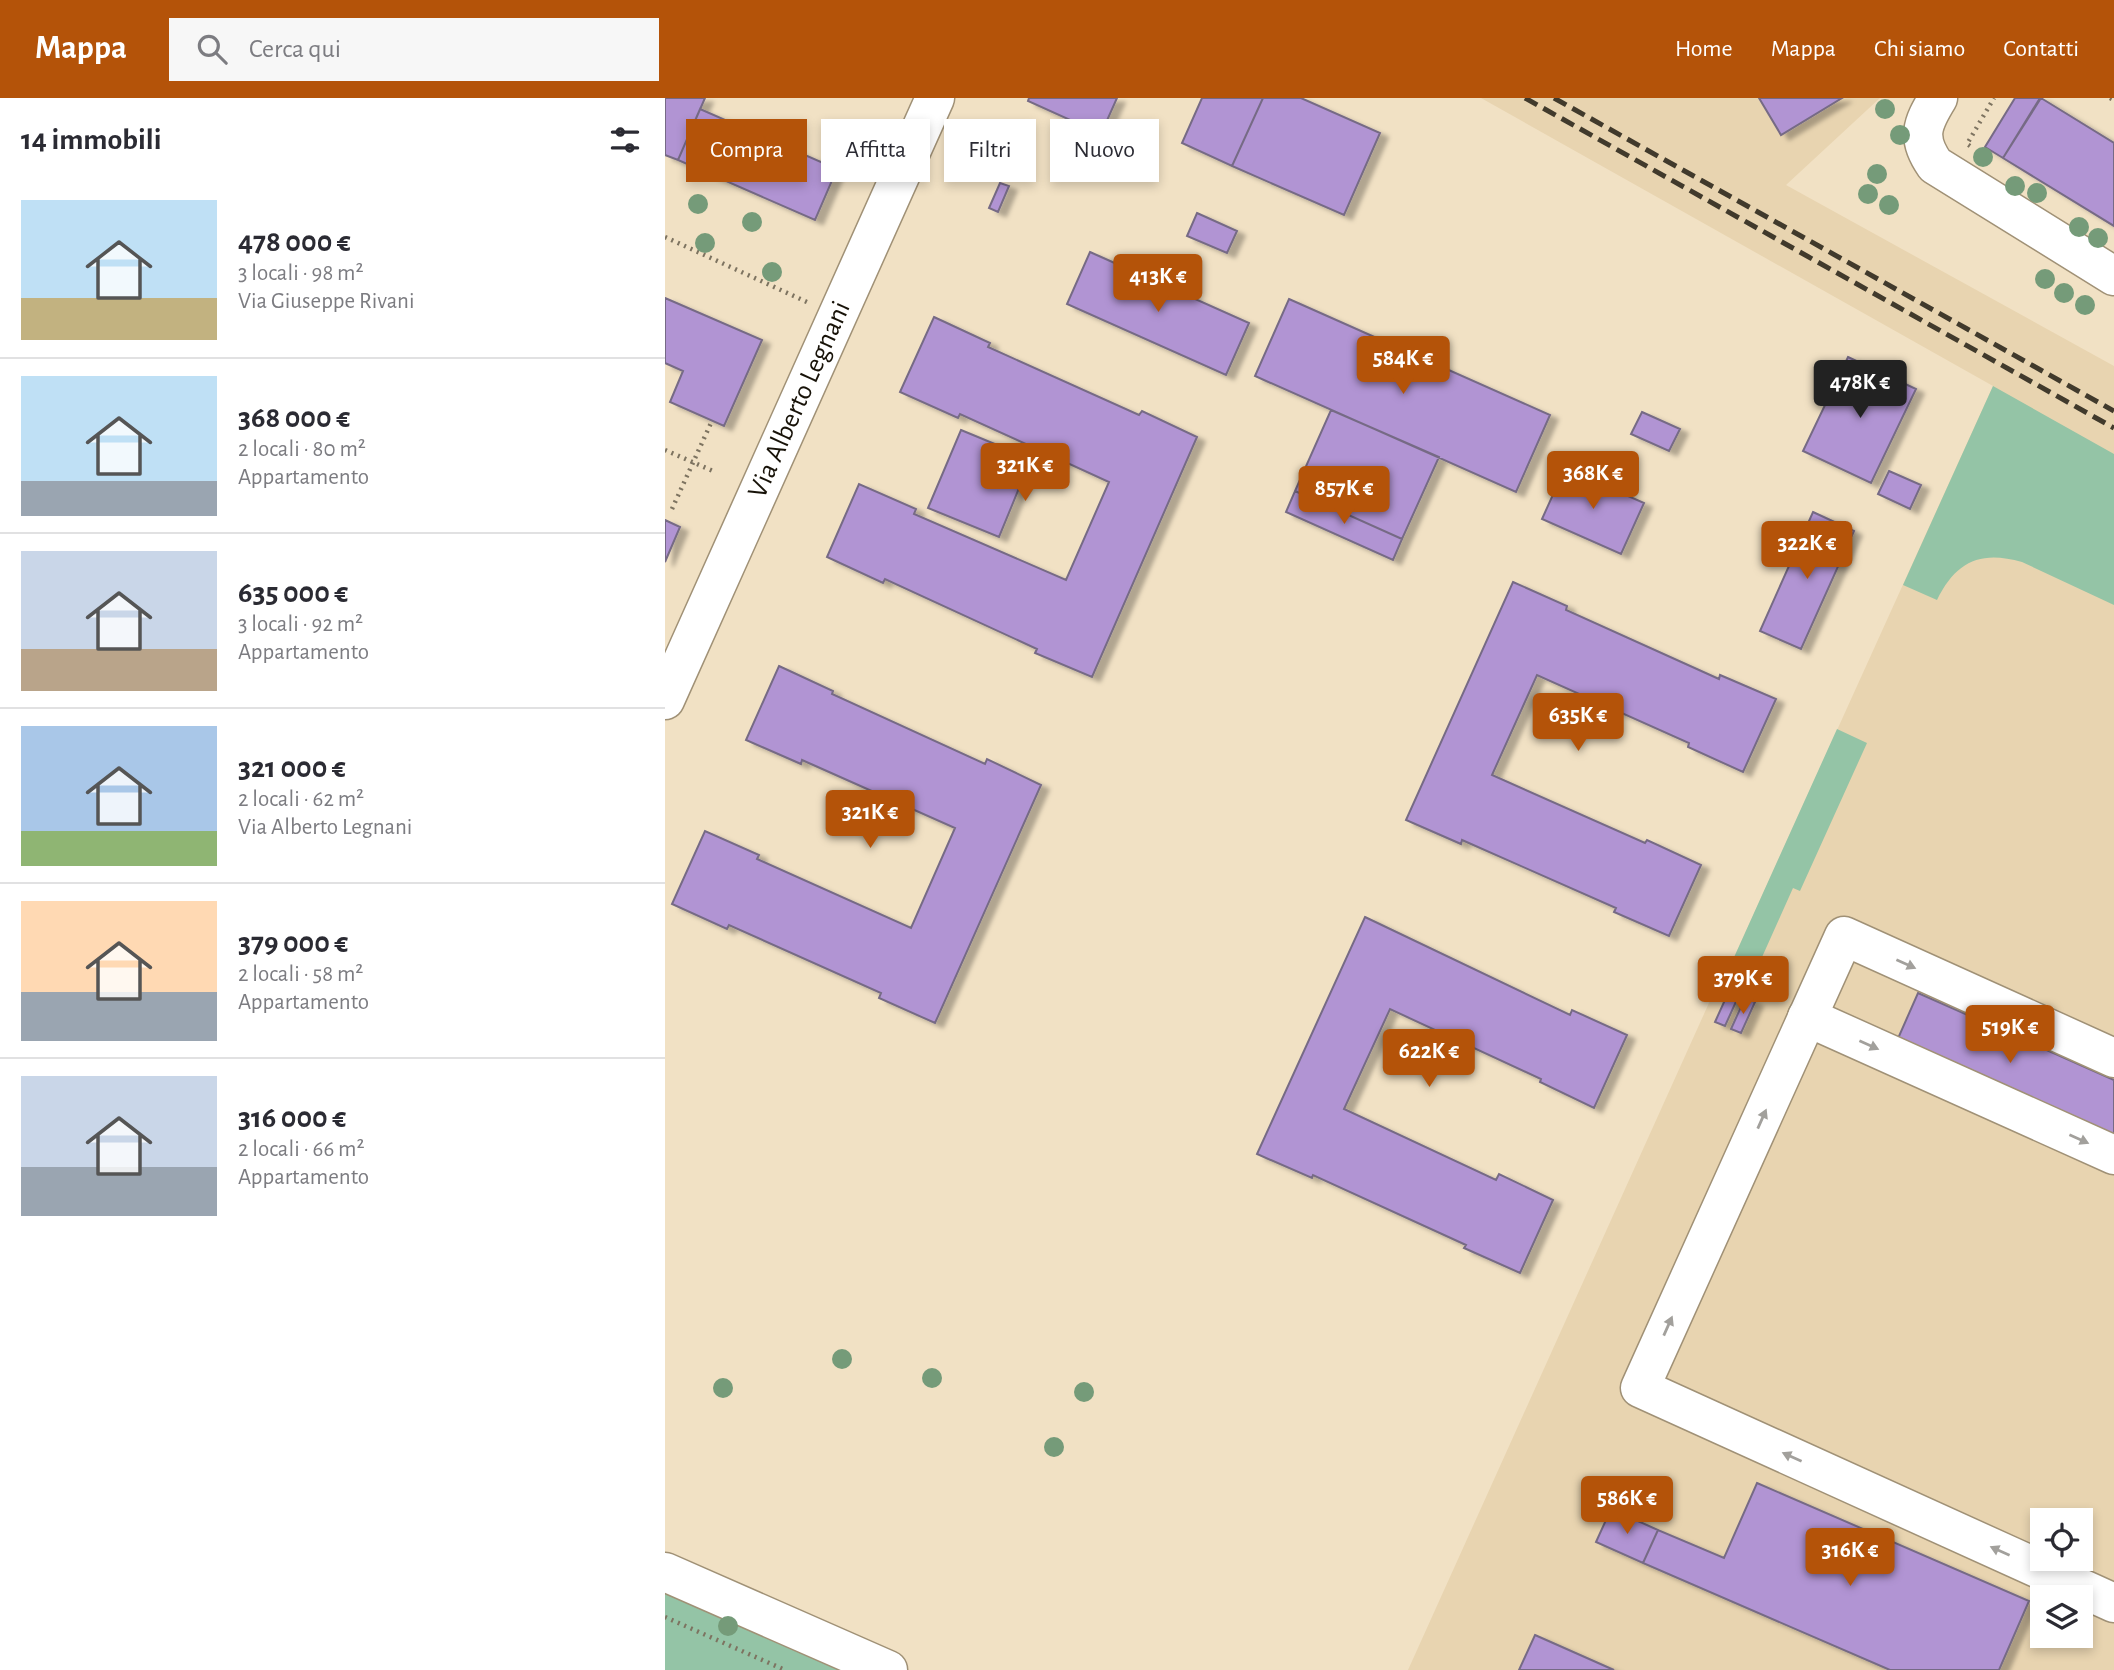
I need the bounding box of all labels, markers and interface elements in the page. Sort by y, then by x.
search box [169,18,659,81]
icon: search [193,30,231,68]
text: Mappa [35,32,127,65]
text: Cerca qui [249,36,341,62]
text: Home [1675,37,1733,61]
text: Mappa [1771,37,1836,61]
text: Chi siamo [1874,37,1965,61]
text: Contatti [2003,37,2079,61]
chip: Compra [686,119,807,182]
chip: Affitta [821,119,930,182]
chip: Filtri [944,119,1036,182]
chip: Nuovo [1050,119,1159,182]
icon: filters [606,121,644,159]
text: 14 immobili [21,125,162,155]
text: 478 000 € [238,227,351,257]
icon: home [77,228,161,312]
pin: 413K € [1101,254,1215,314]
text: 3 locali · 98 m² [238,262,364,285]
text: 413K € [1129,265,1187,288]
text: Via Giuseppe Rivani [238,290,414,313]
street label: Via Alberto Legnani [743,297,856,502]
pin: 584K € [1346,336,1460,396]
text: 584K € [1373,347,1433,370]
pin: 478K € [1803,360,1917,420]
text: 478K € [1830,371,1890,394]
text: 368 000 € [238,403,350,433]
icon: home [77,404,161,488]
text: 2 locali · 80 m² [238,438,366,461]
pin: 321K € [968,444,1082,503]
pin: 368K € [1536,452,1650,511]
text: 321K € [997,454,1053,477]
text: 368K € [1563,462,1623,485]
text: Appartamento [238,466,369,489]
pin: 857K € [1287,466,1401,526]
text: 857K € [1315,477,1373,500]
pin: 322K € [1750,522,1864,581]
text: 322K € [1777,532,1837,555]
text: 635 000 € [238,578,348,608]
icon: home [77,579,161,663]
text: 3 locali · 92 m² [238,613,363,636]
text: Appartamento [238,641,369,664]
pin: 635K € [1521,694,1635,753]
text: 635K € [1549,704,1607,727]
text: 321 000 € [238,753,346,783]
icon: home [77,754,161,838]
text: 2 locali · 62 m² [238,788,364,811]
pin: 321K € [813,790,927,850]
text: 321K € [842,801,898,824]
text: Via Alberto Legnani [238,816,412,839]
text: 379 000 € [238,928,348,958]
icon: home [77,929,161,1013]
pin: 379K € [1686,956,1800,1016]
one-way arrow [1896,958,1916,970]
text: 2 locali · 58 m² [238,963,363,986]
text: 379K € [1714,967,1772,990]
text: Appartamento [238,991,369,1014]
pin: 519K € [1953,1006,2067,1065]
text: 519K € [1982,1016,2038,1039]
pin: 622K € [1372,1030,1486,1089]
text: 622K € [1399,1040,1459,1063]
one-way arrow [1859,1040,1880,1051]
text: 316 000 € [238,1103,346,1133]
icon: home [77,1104,161,1188]
one-way arrow [1757,1108,1768,1129]
one-way arrow [2069,1133,2089,1145]
text: 2 locali · 66 m² [238,1138,364,1161]
text: Appartamento [238,1166,369,1189]
one-way arrow [1662,1316,1674,1336]
one-way arrow [1782,1451,1803,1462]
pin: 586K € [1570,1476,1684,1536]
text: 586K € [1597,1487,1657,1510]
map controls [2030,1508,2093,1648]
button: locate [2030,1508,2093,1571]
pin: 316K € [1793,1528,1907,1588]
text: 316K € [1822,1539,1878,1562]
one-way arrow [1989,1545,2010,1556]
button: layers [2030,1585,2093,1648]

